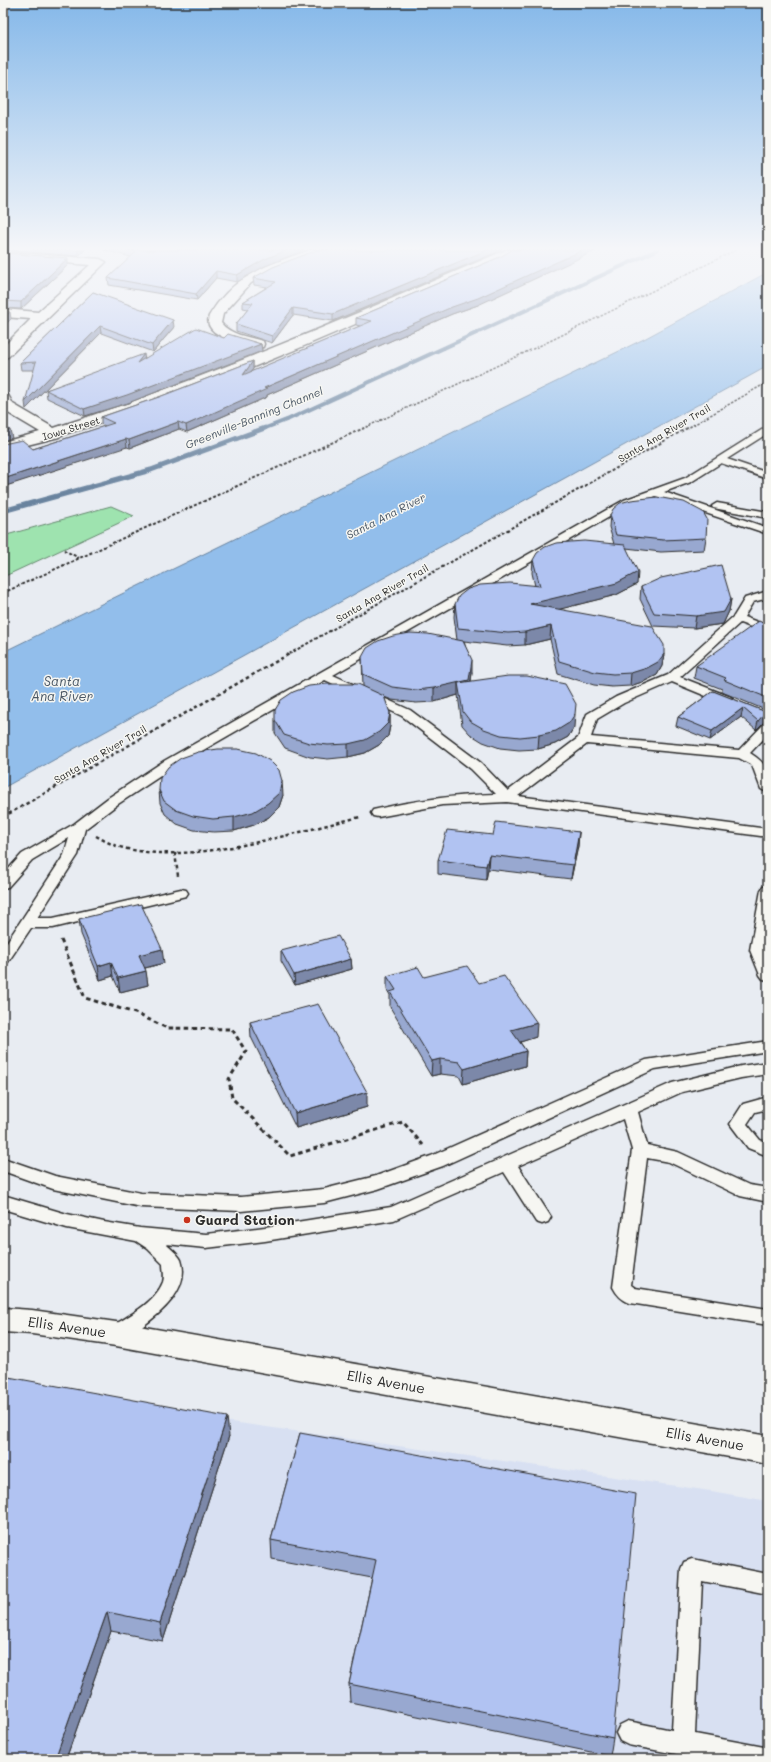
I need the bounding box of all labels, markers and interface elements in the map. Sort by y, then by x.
water label: Greenville-Banning Channel [183,383,325,452]
street label: Santa Ana River Trail [615,401,713,465]
street label: Iowa Street [41,413,101,443]
water label: Santa Ana River [344,489,428,542]
street label: Santa Ana River Trail [333,561,431,625]
water label: Santa Ana River [31,672,94,704]
street label: Santa Ana River Trail [51,722,149,786]
place label: Guard Station [195,1210,295,1229]
marker: Guard Station [182,1215,192,1225]
street label: Ellis Avenue [27,1312,108,1341]
street label: Ellis Avenue [346,1365,427,1398]
street label: Ellis Avenue [665,1422,746,1455]

